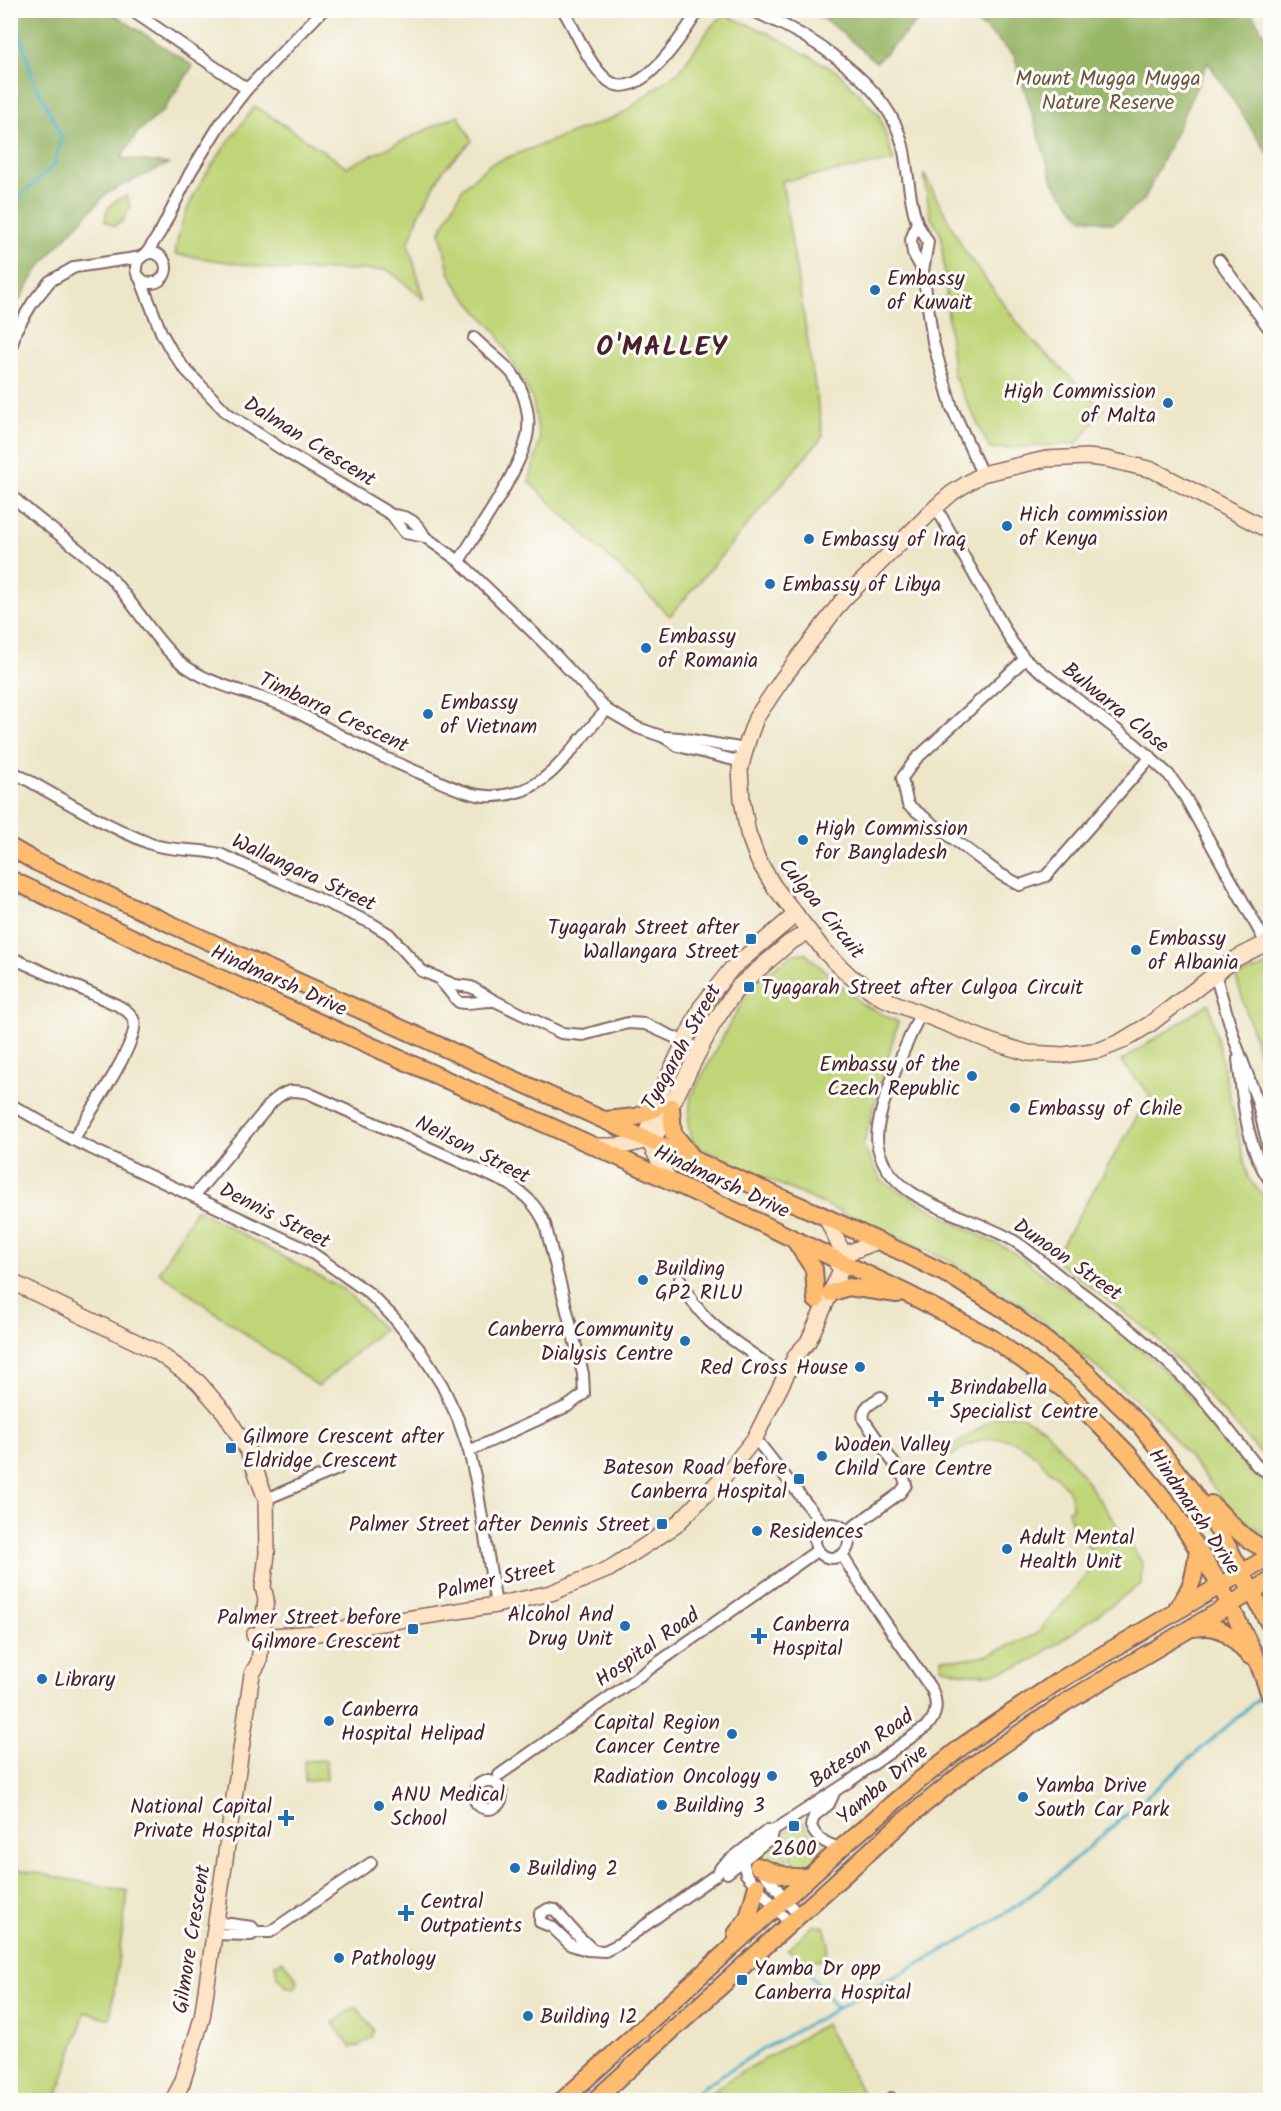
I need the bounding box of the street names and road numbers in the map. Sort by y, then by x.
street label: Dalman Crescent [237,388,383,497]
street label: Bulwarra Close [1054,654,1177,762]
street label: Timbarra Crescent [253,664,415,763]
street label: Wallangara Street [226,825,382,922]
street label: Culgoa Circuit [769,851,873,968]
street label: Hindmarsh Drive [205,936,353,1026]
street label: Tyagarah Street [634,978,731,1117]
street label: Neilson Street [409,1107,536,1194]
street label: Hindmarsh Drive [648,1136,795,1229]
street label: Dennis Street [213,1174,336,1259]
street label: Dunoon Street [1006,1210,1129,1311]
street label: Hindmarsh Drive [1139,1442,1249,1582]
street label: Palmer Street [434,1551,560,1610]
street label: Hospital Road [589,1600,707,1697]
street label: Bateson Road [803,1701,921,1797]
street label: Yamba Drive [830,1736,937,1834]
street label: Gilmore Crescent [164,1862,221,2016]

